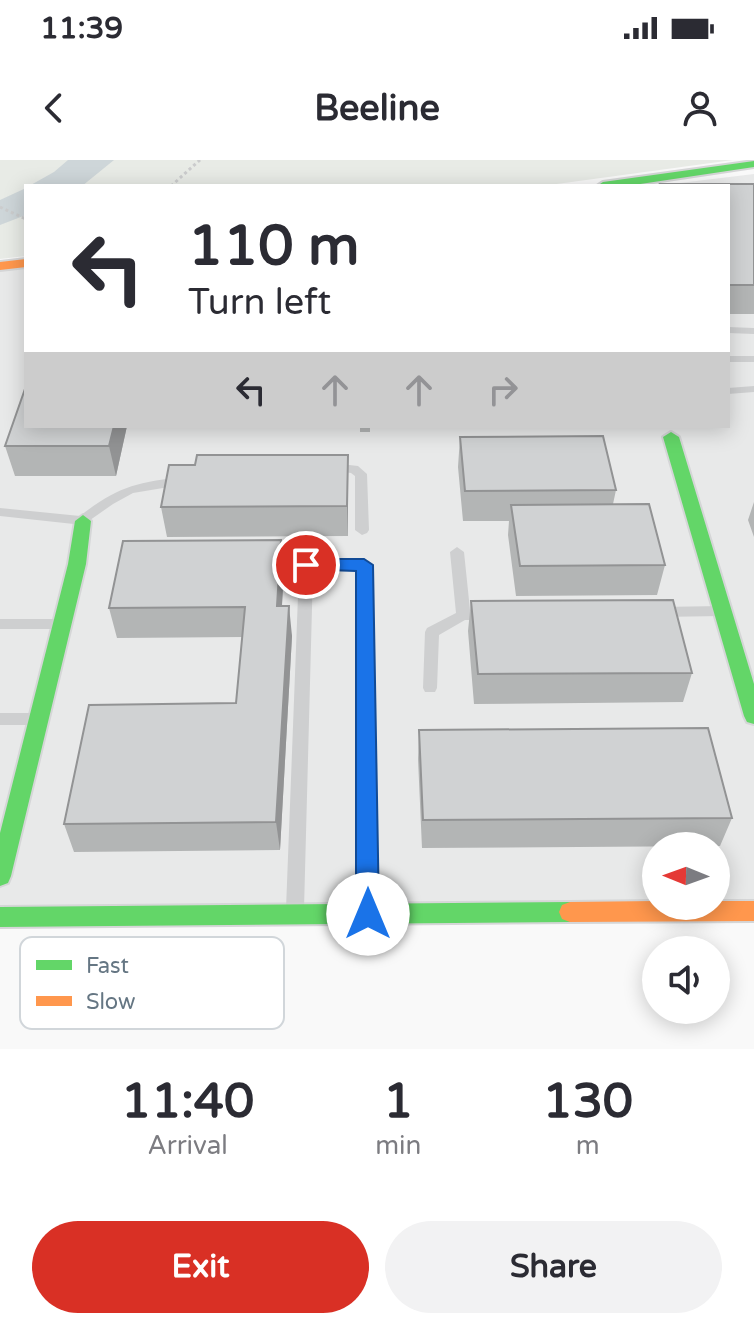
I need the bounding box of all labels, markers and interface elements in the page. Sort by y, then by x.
text: 11:39 [40,10,123,47]
icon: back [32,86,76,130]
icon: person [678,86,722,130]
text: Beeline [314,87,440,130]
text: 110 m [188,213,359,280]
icon: left [56,216,160,320]
text: Turn left [188,281,331,324]
icon: left [229,368,273,412]
icon: ahead [313,368,357,412]
icon: ahead [397,368,441,412]
icon: right [481,368,525,412]
pin [272,531,340,599]
icon: arrive [284,543,328,587]
north arrow [642,832,730,920]
map controls [642,832,730,1024]
position arrow [326,872,410,956]
button: sound [642,936,730,1024]
legend [20,937,284,1029]
text: Fast [86,953,129,979]
text: Slow [86,989,136,1015]
text: 11:40 [121,1073,254,1131]
text: 1 [383,1073,413,1131]
text: 130 [542,1073,633,1131]
text: Arrival [147,1130,228,1161]
text: min [375,1130,421,1161]
text: m [576,1130,600,1161]
button: Exit [32,1221,369,1313]
button: Share [385,1221,722,1313]

